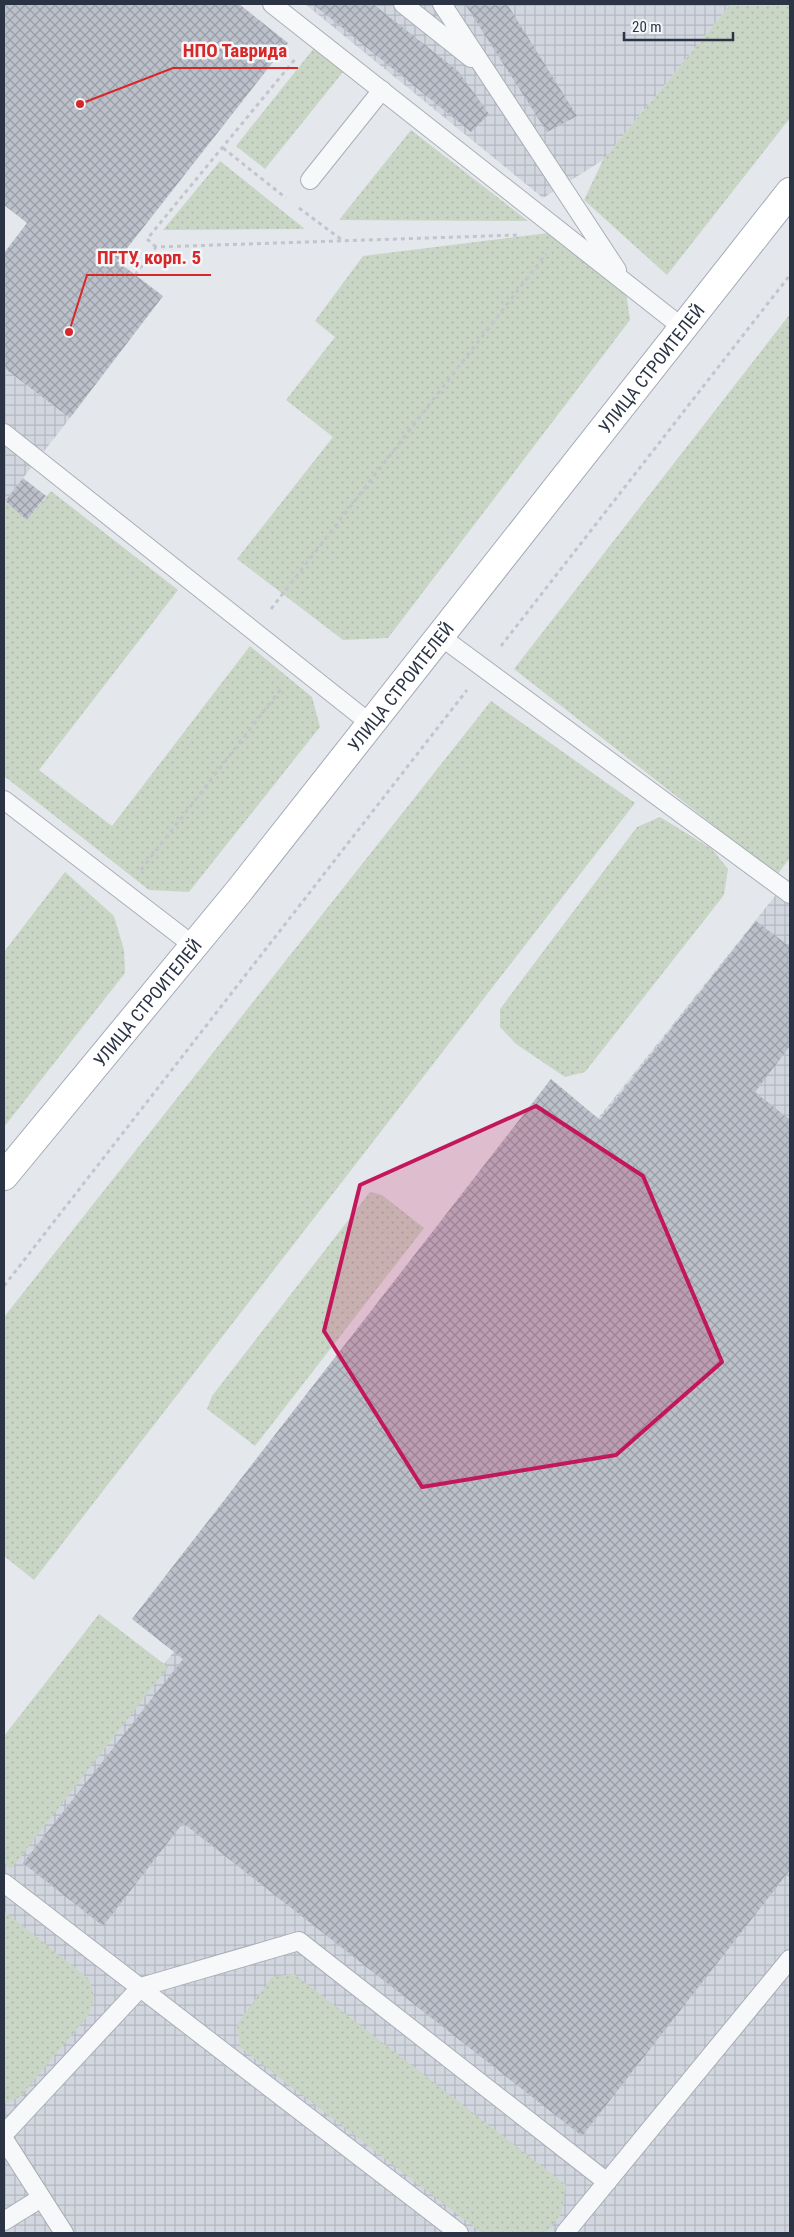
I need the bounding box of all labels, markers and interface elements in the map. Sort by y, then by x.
scale bar [624,10,733,42]
text: 20 m [632,18,662,36]
callout: НПО Таврида [173,34,298,68]
text: НПО Таврида [183,39,287,62]
callout: ПГТУ, корп. 5 [87,241,211,275]
text: ПГТУ, корп. 5 [97,246,201,269]
street label: УЛИЦА СТРОИТЕЛЕЙ [594,300,708,437]
street label: УЛИЦА СТРОИТЕЛЕЙ [343,618,458,755]
street label: УЛИЦА СТРОИТЕЛЕЙ [89,935,206,1070]

